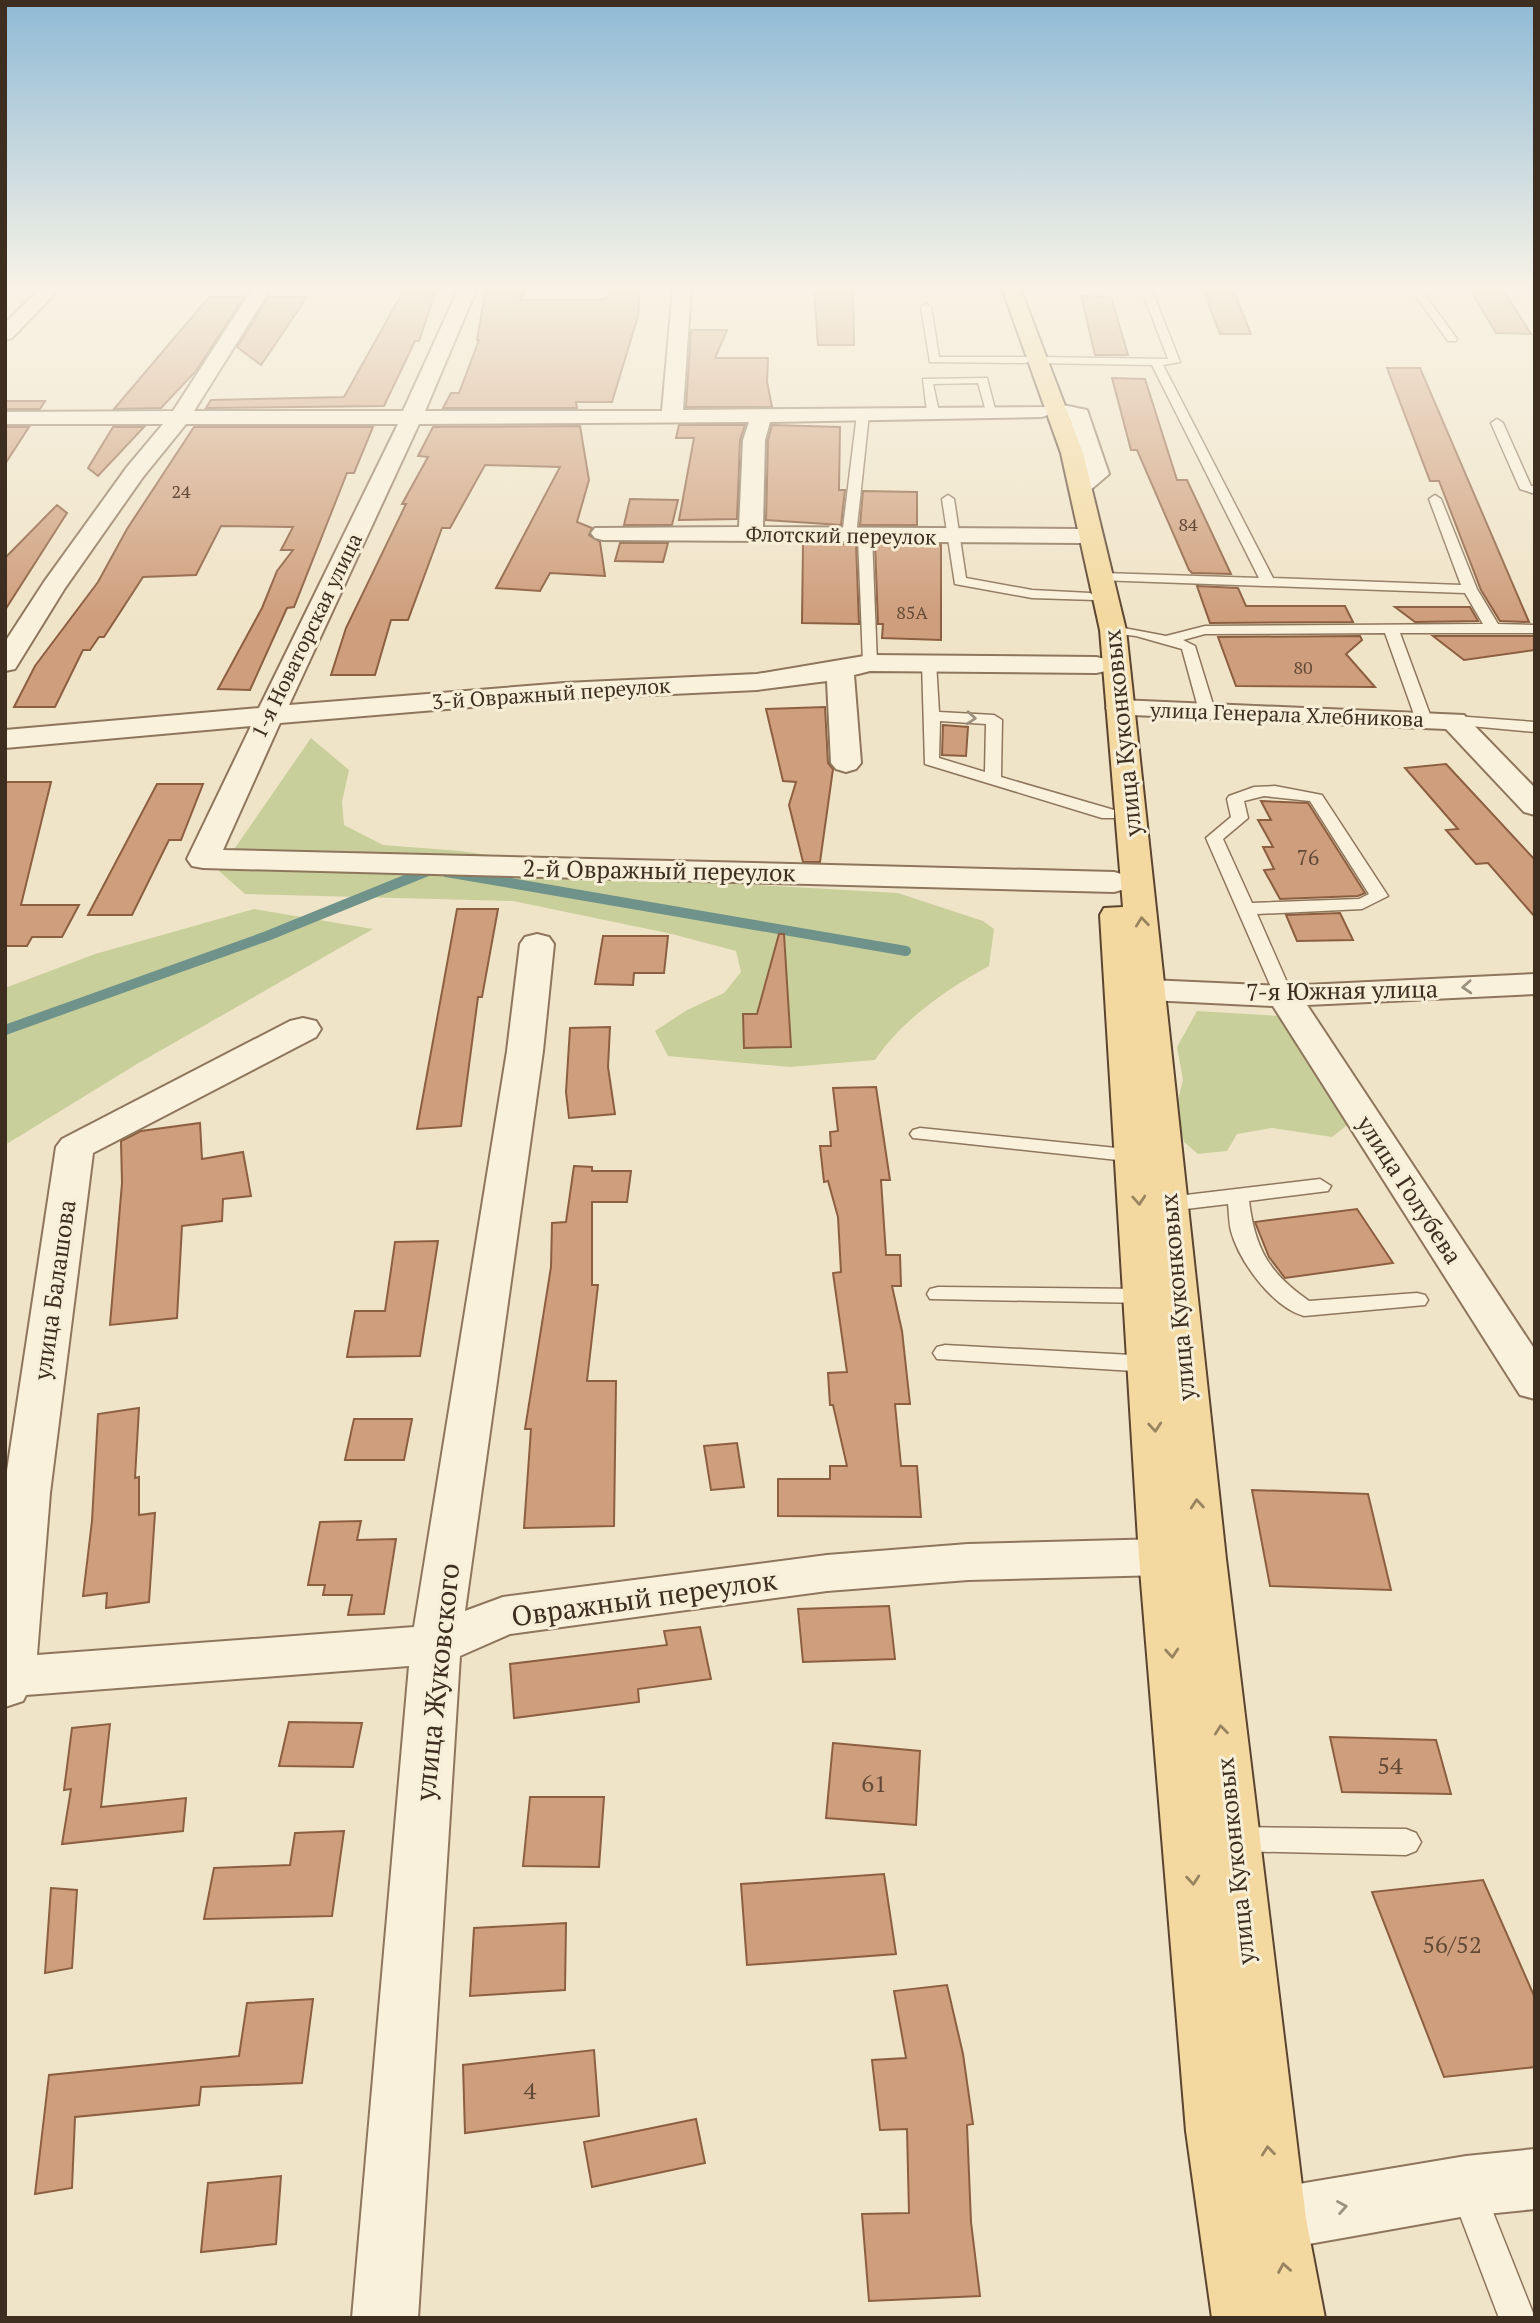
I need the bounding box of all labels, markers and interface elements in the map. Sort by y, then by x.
house number: 24 [171,479,191,503]
house number: 84 [1178,512,1198,536]
street label: Флотский переулок [745,519,937,551]
street label: 1-я Новаторская улица [244,528,368,743]
house number: 85А [896,600,928,624]
street label: улица Куконковых [1095,628,1149,839]
house number: 80 [1293,655,1313,679]
street label: 3-й Овражный переулок [431,671,672,715]
street label: улица Генерала Хлебникова [1149,695,1425,733]
one-way arrow [966,710,977,725]
house number: 76 [1297,843,1319,871]
street label: 2-й Овражный переулок [522,852,796,888]
one-way arrow [1135,917,1150,928]
street label: 7-я Южная улица [1246,972,1438,1008]
one-way arrow [1461,980,1472,995]
street label: улица Голубева [1349,1108,1470,1270]
street label: улица Куконковых [1152,1192,1202,1403]
one-way arrow [1131,1194,1146,1205]
street label: улица Балашова [25,1198,82,1383]
one-way arrow [1147,1421,1162,1432]
one-way arrow [1189,1498,1204,1510]
street label: Овражный переулок [509,1560,780,1634]
street label: улица Жуковского [406,1561,467,1804]
one-way arrow [1164,1648,1179,1659]
one-way arrow [1214,1724,1229,1735]
house number: 54 [1377,1749,1403,1781]
street label: улица Куконковых [1208,1756,1262,1967]
house number: 61 [861,1767,887,1799]
one-way arrow [1185,1875,1200,1886]
house number: 56/52 [1422,1928,1482,1960]
house number: 4 [524,2074,537,2106]
one-way arrow [1260,2145,1275,2157]
one-way arrow [1336,2200,1348,2215]
one-way arrow [1277,2262,1292,2274]

